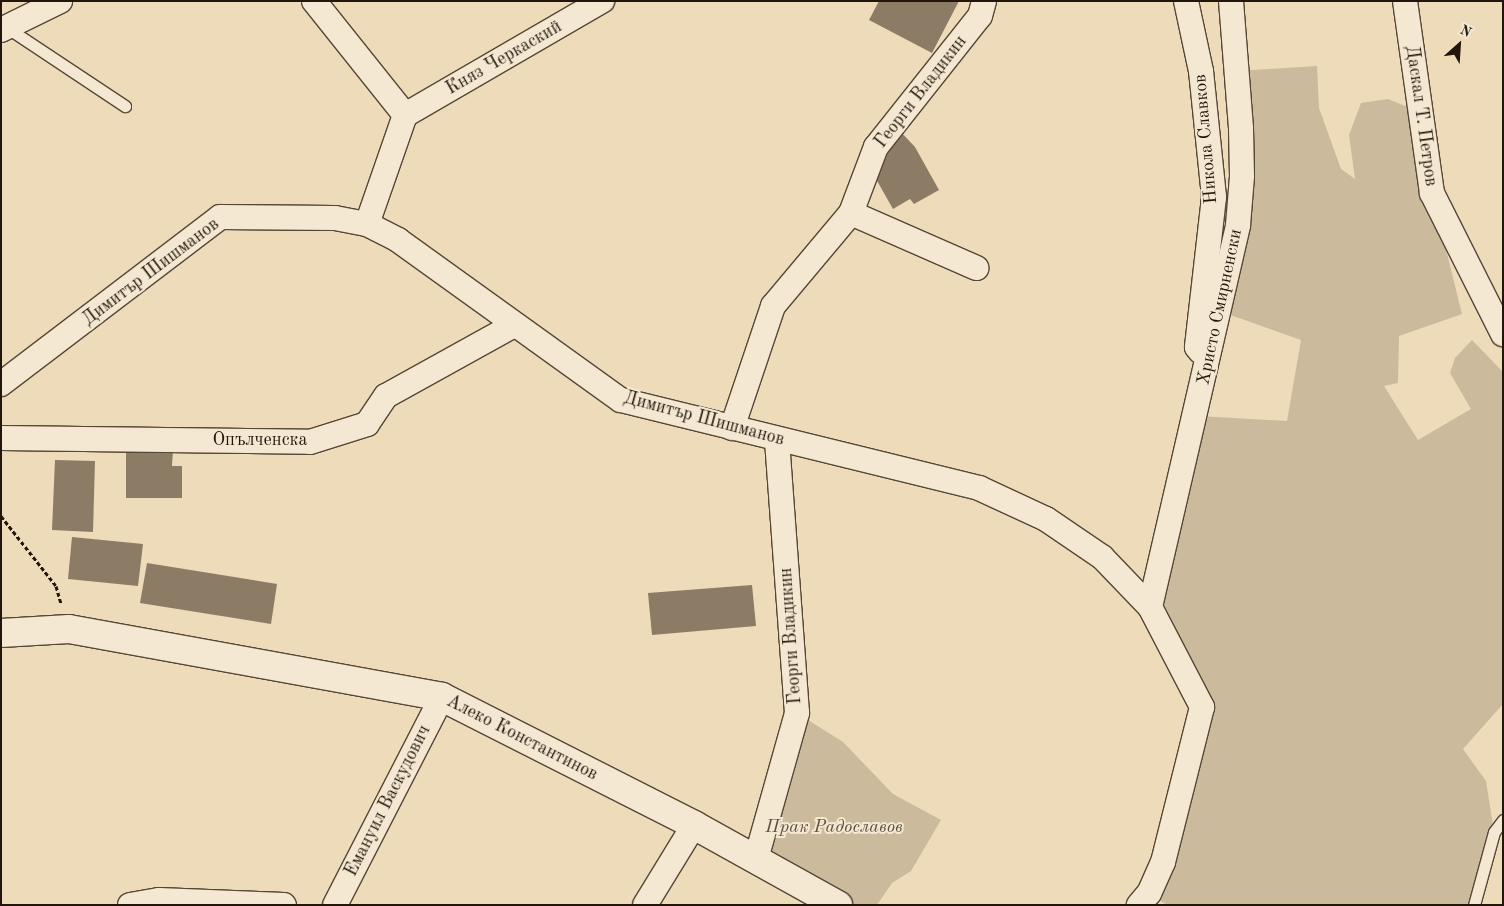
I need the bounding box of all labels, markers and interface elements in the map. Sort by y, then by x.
street label: Княз Черкаский [442,16,566,100]
north arrow [1434,20,1484,70]
text: N [1458,23,1473,40]
street label: Георги Владикин [870,31,972,153]
street label: Даскал Т. Петров [1400,44,1442,188]
street label: Никола Славков [1190,73,1222,205]
street label: Димитър Шишманов [78,214,224,330]
street label: Христо Смирненски [1193,227,1247,387]
street label: Димитър Шишманов [621,387,787,451]
street label: Опълченска [213,429,307,451]
street label: Георги Владикин [775,567,807,705]
street label: Алеко Константинов [443,691,601,785]
street label: Емануил Васкудович [340,722,436,880]
park label: Прак Радославов [765,816,903,838]

